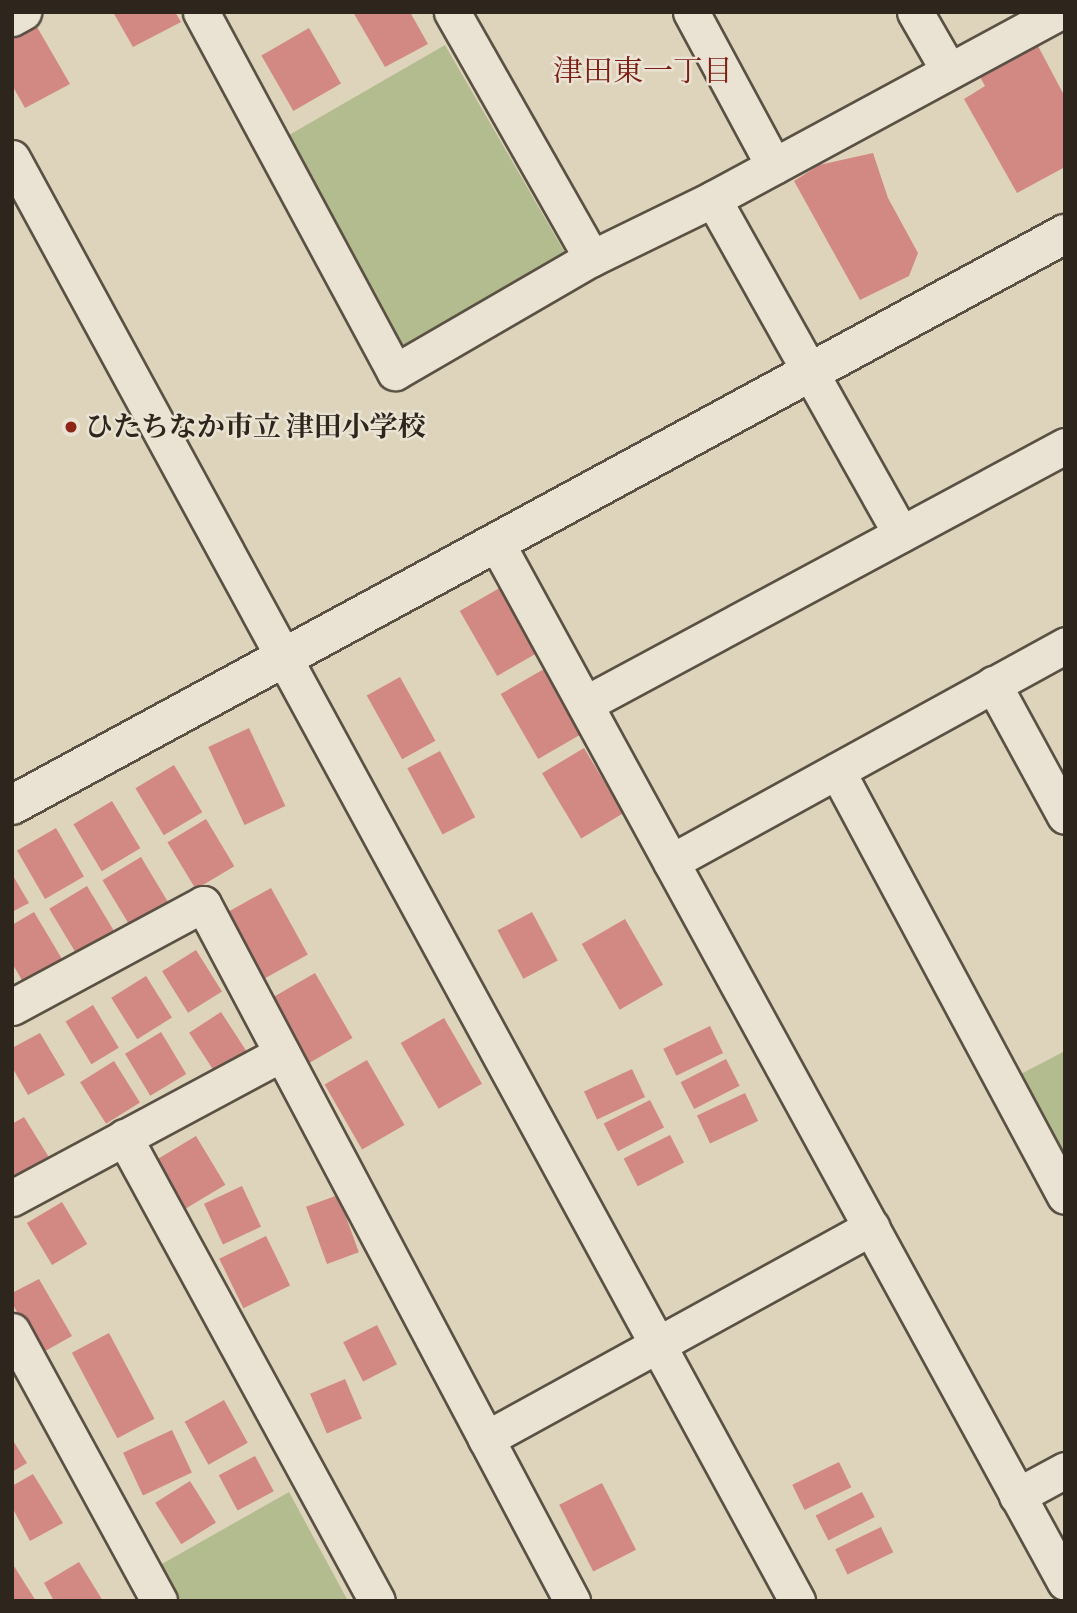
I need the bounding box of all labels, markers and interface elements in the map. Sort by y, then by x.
district label: 津田東一丁目 [553,53,733,89]
place label: ひたちなか市立 津田小学校 [85,410,426,444]
marker: ひたちなか市立 津田小学校 [63,419,79,435]

